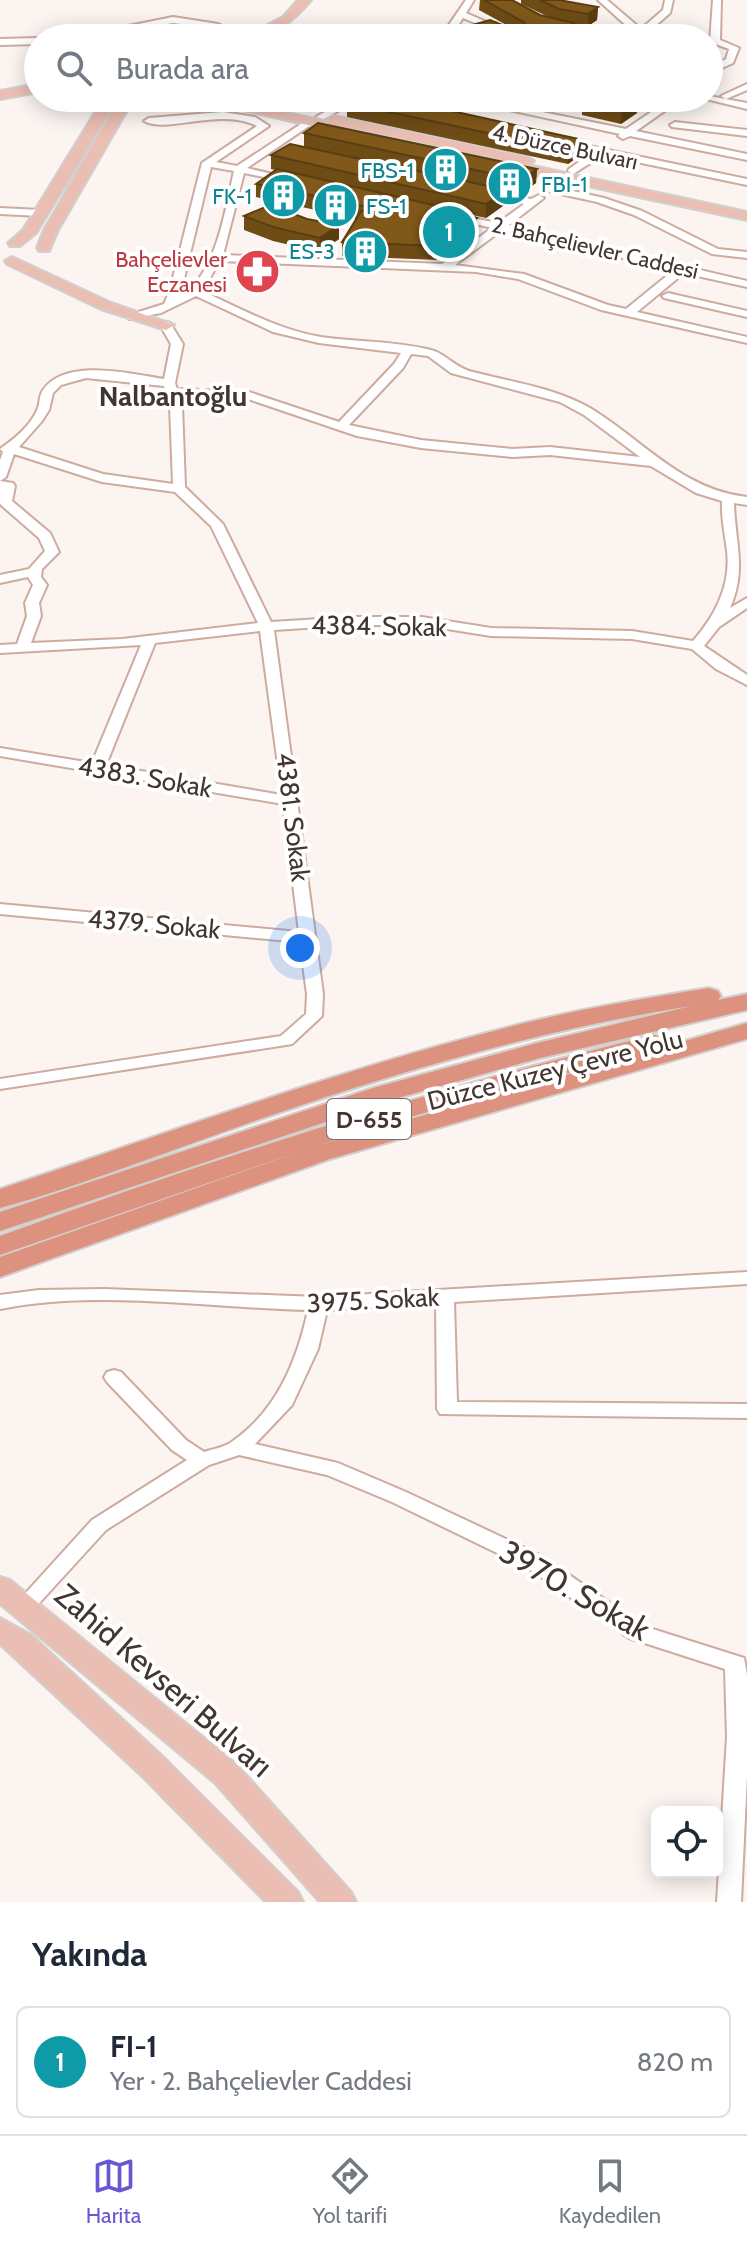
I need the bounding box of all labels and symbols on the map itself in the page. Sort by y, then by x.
street label: 4. Düzce Bulvarı [490,118,640,176]
building icon: FBS-1 [421,146,469,194]
place label: FBS-1 [360,157,414,184]
building icon: FBI-1 [486,160,534,208]
place label: FBI-1 [541,171,587,198]
building icon: FK-1 [259,172,307,220]
building icon: FS-1 [311,182,359,230]
place label: FK-1 [212,183,252,210]
place label: FS-1 [366,193,407,220]
pin: 1 [423,202,475,262]
street label: 2. Bahçelievler Caddesi [489,211,701,285]
building icon: ES-3 [342,227,390,275]
place label: ES-3 [289,238,335,265]
place label: Bahçelievler Eczanesi [115,246,227,298]
pharmacy icon: Bahçelievler Eczanesi [234,248,282,296]
district label: Nalbantoğlu [99,379,247,413]
street label: 4384. Sokak [311,609,448,643]
street label: 4383. Sokak [76,749,215,805]
street label: 4381. Sokak [269,751,317,884]
street label: 4379. Sokak [86,902,222,946]
your location [280,928,320,968]
street label: Düzce Kuzey Çevre Yolu [424,1023,686,1117]
road number: D-655 [327,1099,411,1139]
street label: 3975. Sokak [306,1281,440,1319]
street label: 3970. Sokak [493,1531,658,1649]
street label: Zahid Kevseri Bulvarı [47,1575,281,1785]

